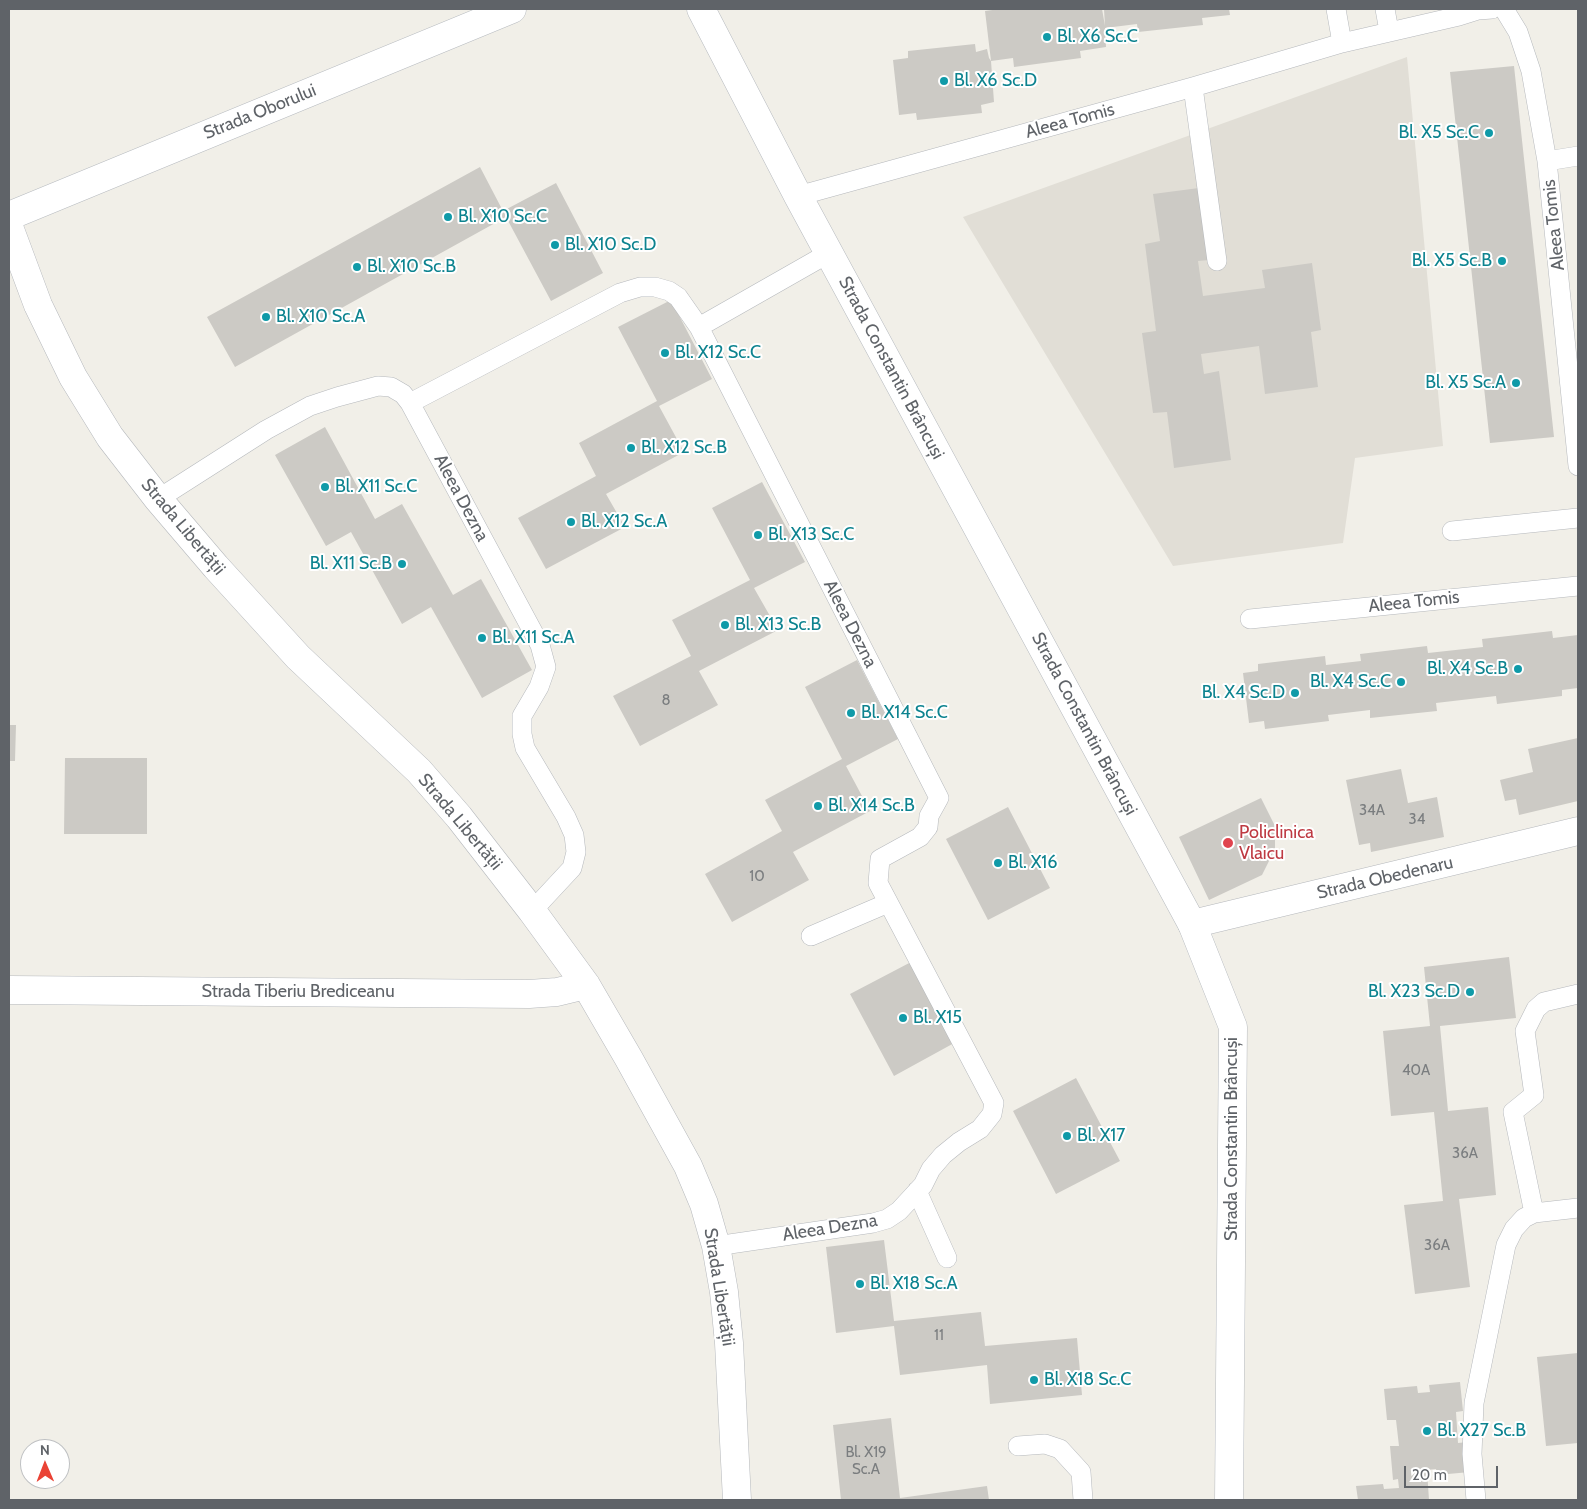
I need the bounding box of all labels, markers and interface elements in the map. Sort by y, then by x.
place label: Bl. X6 Sc.C [1057,26,1138,48]
marker: Bl. X6 Sc.C [1041,31,1053,43]
place label: Bl. X6 Sc.D [954,70,1037,92]
marker: Bl. X6 Sc.D [938,75,950,87]
street label: Strada Oborului [201,80,319,144]
street label: Aleea Tomis [1023,99,1117,143]
place label: Bl. X5 Sc.C [1399,122,1479,144]
marker: Bl. X5 Sc.C [1483,127,1495,139]
street label: Aleea Tomis [1538,178,1570,272]
place label: Bl. X10 Sc.C [458,206,547,228]
marker: Bl. X10 Sc.C [442,211,454,223]
place label: Bl. X10 Sc.D [565,234,656,256]
marker: Bl. X10 Sc.D [549,239,561,251]
place label: Bl. X5 Sc.B [1412,250,1492,272]
marker: Bl. X5 Sc.B [1496,255,1508,267]
place label: Bl. X10 Sc.B [367,256,456,278]
marker: Bl. X10 Sc.B [351,261,363,273]
street label: Strada Constantin Brâncuși [834,273,948,463]
place label: Bl. X10 Sc.A [276,306,365,328]
marker: Bl. X10 Sc.A [260,311,272,323]
place label: Bl. X12 Sc.C [675,342,761,364]
marker: Bl. X12 Sc.C [659,347,671,359]
place label: Bl. X5 Sc.A [1425,372,1506,394]
marker: Bl. X5 Sc.A [1510,377,1522,389]
place label: Bl. X12 Sc.B [641,437,727,459]
marker: Bl. X12 Sc.B [625,442,637,454]
street label: Aleea Dezna [429,451,493,545]
street label: Strada Libertății [136,474,230,580]
place label: Bl. X11 Sc.C [335,476,417,498]
marker: Bl. X11 Sc.C [319,481,331,493]
place label: Bl. X12 Sc.A [581,511,667,533]
marker: Bl. X12 Sc.A [565,516,577,528]
place label: Bl. X13 Sc.C [768,524,854,546]
marker: Bl. X13 Sc.C [752,529,764,541]
place label: Bl. X11 Sc.B [310,553,392,575]
marker: Bl. X11 Sc.B [396,558,408,570]
street label: Aleea Dezna [819,576,881,672]
street label: Aleea Tomis [1367,586,1461,618]
place label: Bl. X13 Sc.B [735,614,821,636]
marker: Bl. X13 Sc.B [719,619,731,631]
place label: Bl. X11 Sc.A [492,627,575,649]
street label: Strada Constantin Brâncuși [1027,629,1141,819]
marker: Bl. X11 Sc.A [476,632,488,644]
place label: Bl. X4 Sc.B [1427,658,1508,680]
marker: Bl. X4 Sc.B [1512,663,1524,675]
place label: Bl. X4 Sc.C [1310,671,1391,693]
marker: Bl. X4 Sc.C [1395,676,1407,688]
place label: Bl. X4 Sc.D [1202,682,1285,704]
marker: Bl. X4 Sc.D [1289,687,1301,699]
house number: 8 [661,692,671,710]
place label: Bl. X14 Sc.C [861,702,948,724]
marker: Bl. X14 Sc.C [845,707,857,719]
street label: Strada Libertății [413,769,507,875]
place label: Bl. X14 Sc.B [828,795,915,817]
marker: Bl. X14 Sc.B [812,800,824,812]
house number: 34A [1359,802,1385,820]
house number: 34 [1409,811,1425,829]
place label: Policlinica Vlaicu [1239,822,1314,864]
marker: Policlinica Vlaicu [1221,836,1235,850]
place label: Bl. X16 [1008,852,1057,874]
street label: Strada Obedenaru [1315,852,1455,904]
marker: Bl. X16 [992,857,1004,869]
house number: 10 [749,868,765,886]
street label: Strada Tiberiu Brediceanu [201,981,395,1003]
place label: Bl. X23 Sc.D [1368,981,1460,1003]
marker: Bl. X23 Sc.D [1464,986,1476,998]
place label: Bl. X15 [913,1007,962,1029]
marker: Bl. X15 [897,1012,909,1024]
street label: Strada Constantin Brâncuși [1221,1037,1243,1241]
house number: 40A [1402,1062,1430,1080]
place label: Bl. X17 [1077,1125,1125,1147]
marker: Bl. X17 [1061,1130,1073,1142]
house number: 36A [1452,1145,1478,1163]
street label: Aleea Dezna [781,1210,879,1246]
street label: Strada Libertății [699,1226,739,1348]
house number: 36A [1424,1237,1450,1255]
place label: Bl. X18 Sc.A [870,1273,958,1295]
marker: Bl. X18 Sc.A [854,1278,866,1290]
house number: 11 [934,1327,944,1345]
place label: Bl. X18 Sc.C [1044,1369,1131,1391]
marker: Bl. X18 Sc.C [1028,1374,1040,1386]
place label: Bl. X27 Sc.B [1437,1420,1526,1442]
marker: Bl. X27 Sc.B [1421,1425,1433,1437]
north arrow [20,1439,70,1489]
text: N [40,1441,50,1459]
house number: Bl. X19 Sc.A [845,1444,887,1479]
scale bar [1407,1456,1501,1488]
text: 20 m [1412,1466,1447,1484]

